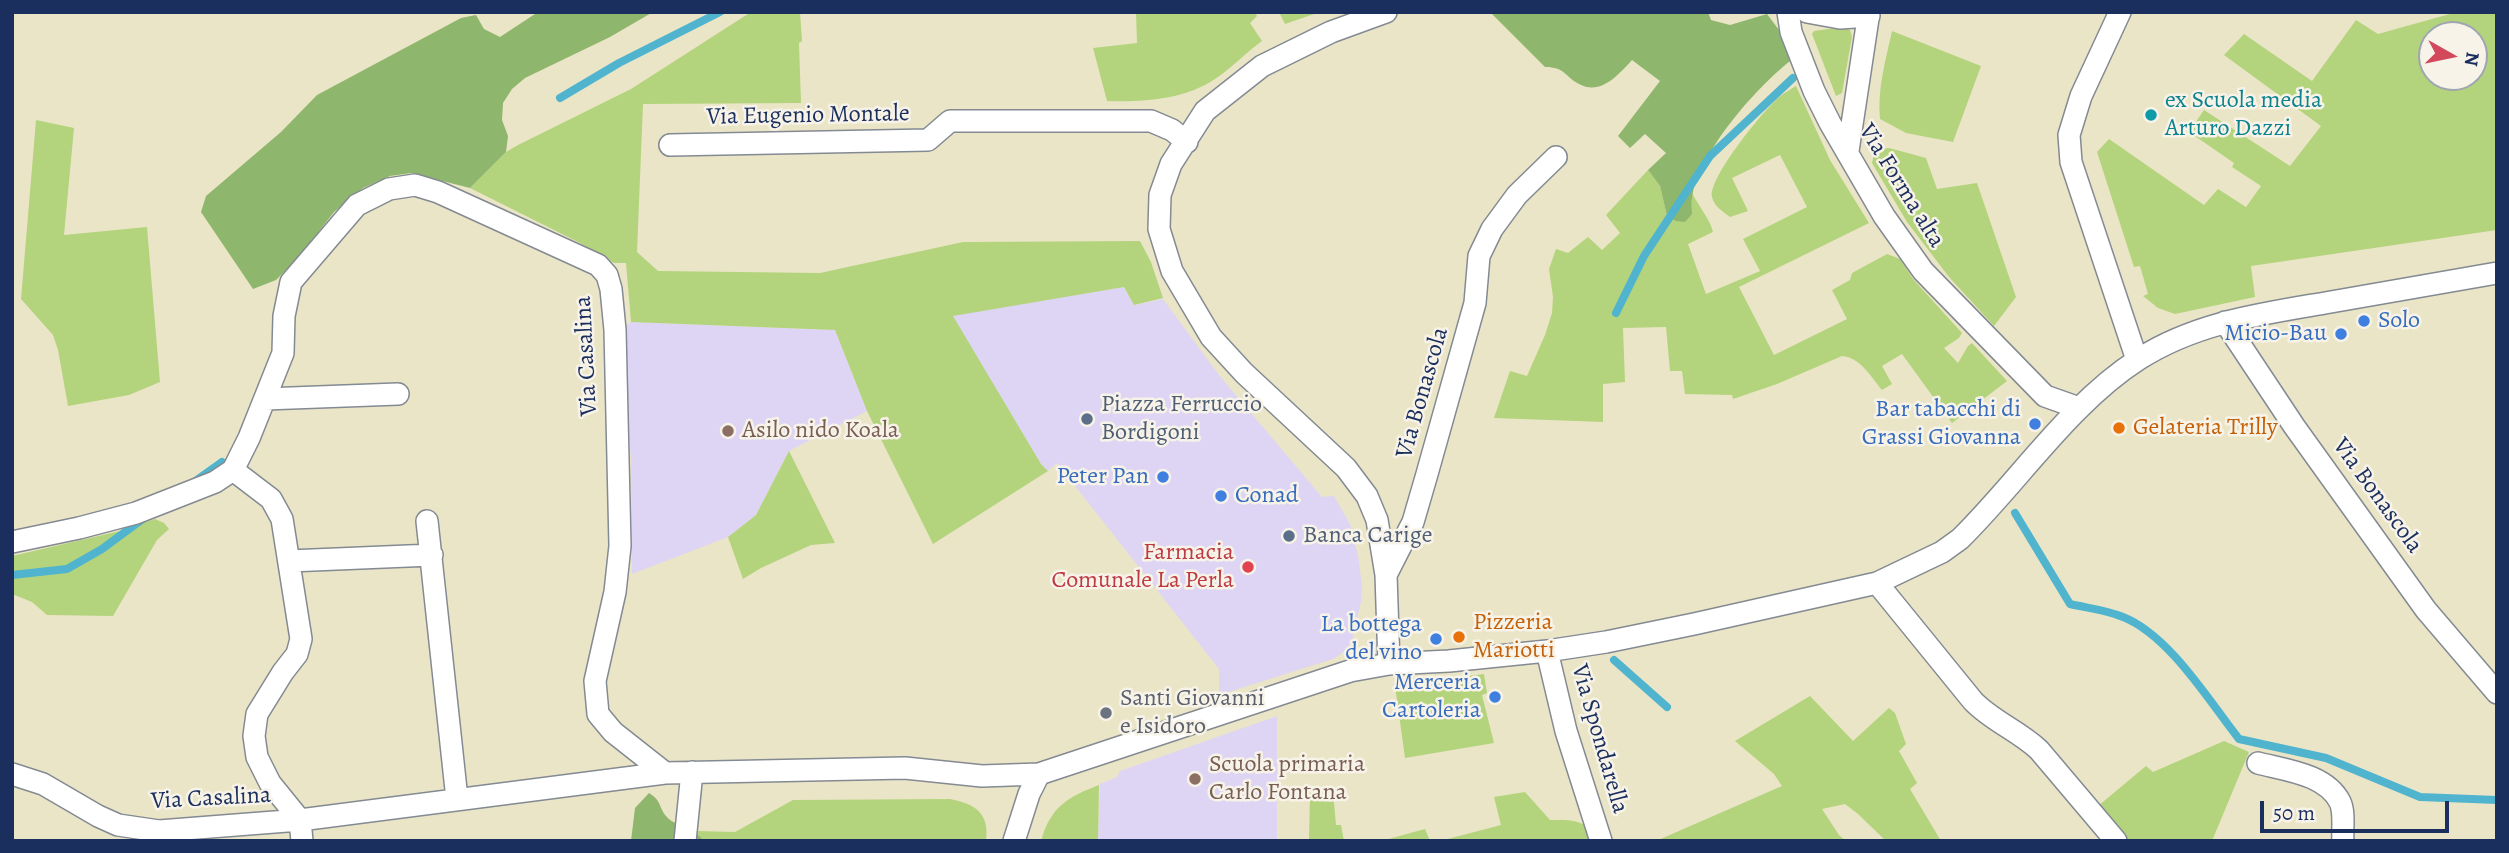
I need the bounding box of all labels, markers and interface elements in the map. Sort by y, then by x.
north arrow [2418,21,2488,91]
text: N [2458,50,2486,68]
place label: ex Scuola media Arturo Dazzi [2165,87,2322,143]
street label: Via Eugenio Montale [706,100,910,132]
marker: ex Scuola media Arturo Dazzi [2143,107,2159,123]
street label: Via Forma alta [1851,119,1951,253]
street label: Via Casalina [569,295,605,417]
place label: Solo [2378,307,2420,335]
marker: Solo [2356,313,2372,329]
place label: Micio-Bau [2224,320,2327,348]
street label: Via Bonascola [1391,324,1455,462]
marker: Micio-Bau [2333,326,2349,342]
place label: Piazza Ferruccio Bordigoni [1101,391,1262,447]
place label: Bar tabacchi di Grassi Giovanna [1862,396,2021,452]
marker: Piazza Ferruccio Bordigoni [1079,411,1095,427]
place label: Gelateria Trilly [2133,414,2278,442]
marker: Bar tabacchi di Grassi Giovanna [2027,416,2043,432]
place label: Asilo nido Koala [742,417,899,445]
marker: Gelateria Trilly [2111,420,2127,436]
marker: Asilo nido Koala [720,423,736,439]
street label: Via Bonascola [2326,433,2428,559]
place label: Peter Pan [1056,463,1149,491]
marker: Peter Pan [1155,469,1171,485]
place label: Conad [1235,482,1299,510]
marker: Conad [1213,488,1229,504]
place label: Banca Carige [1303,522,1432,550]
marker: Banca Carige [1281,528,1297,544]
place label: Farmacia Comunale La Perla [1052,539,1234,595]
marker: Farmacia Comunale La Perla [1240,559,1256,575]
place label: Pizzeria Mariotti [1473,609,1555,665]
place label: La bottega del vino [1321,611,1422,667]
marker: Pizzeria Mariotti [1451,629,1467,645]
marker: La bottega del vino [1428,631,1444,647]
street label: Via Spondarella [1564,661,1634,817]
place label: Merceria Cartoleria [1382,669,1481,725]
place label: Santi Giovanni e Isidoro [1120,685,1264,741]
marker: Merceria Cartoleria [1487,689,1503,705]
marker: Santi Giovanni e Isidoro [1098,705,1114,721]
place label: Scuola primaria Carlo Fontana [1209,751,1365,807]
marker: Scuola primaria Carlo Fontana [1187,771,1203,787]
street label: Via Casalina [150,781,272,817]
scale bar [2264,786,2453,830]
text: 50 m [2273,799,2315,827]

